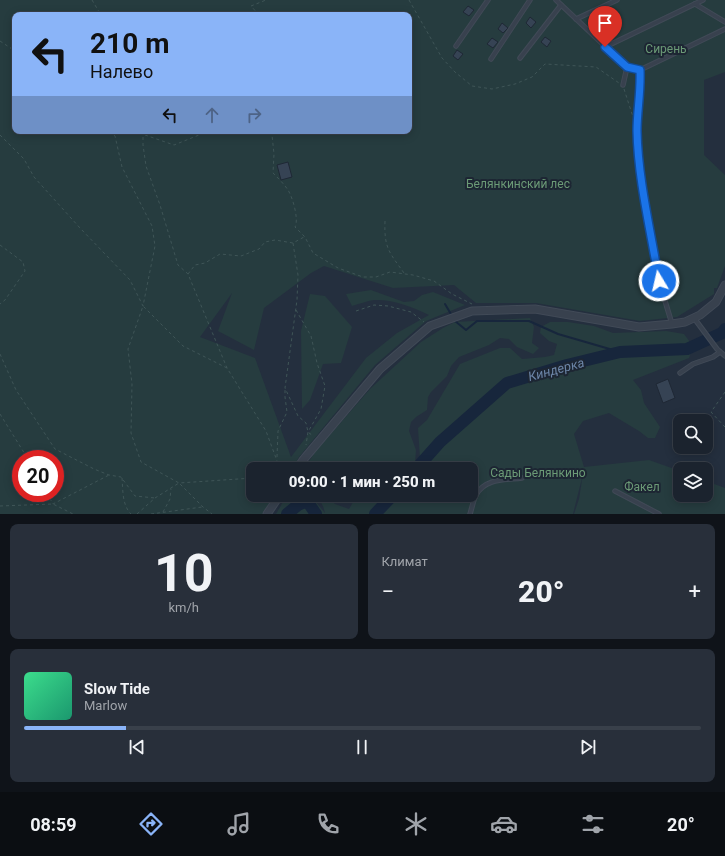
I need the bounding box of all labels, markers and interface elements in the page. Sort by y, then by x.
pin [588,6,622,47]
icon: arrive [594,12,616,34]
text: 210 m [90,27,169,60]
icon: left [24,28,76,80]
park label: Сирень [645,42,687,56]
text: Налево [90,61,153,82]
icon: left [159,104,181,126]
icon: ahead [201,104,223,126]
icon: right [243,104,265,126]
park label: Белянкинский лес [466,177,570,191]
position arrow [638,260,680,302]
water label: Киндерка [526,355,586,384]
map controls [673,414,713,502]
button: search [673,414,713,454]
speed limit sign: 20 [12,450,64,502]
button: layers [673,462,713,502]
park label: Сады Белянкино [490,466,586,480]
text: 09:00 · 1 мин · 250 m [289,473,435,491]
park label: Факел [624,480,660,494]
text: 10 [154,543,214,604]
text: Климат [382,554,428,569]
text: 20° [518,574,565,609]
text: − [382,579,394,604]
text: + [689,579,701,604]
text: km/h [168,600,199,615]
text: Slow Tide [84,680,150,698]
text: Marlow [84,698,127,713]
icon: previous [126,736,148,758]
icon: pause [351,736,373,758]
icon: next [577,736,599,758]
icon: directions [137,810,165,838]
icon: music [225,810,253,838]
icon: phone [314,810,342,838]
icon: climate [402,810,430,838]
icon: car [490,810,518,838]
icon: filters [579,810,607,838]
text: 08:59 [30,814,77,835]
text: 20° [667,814,695,835]

